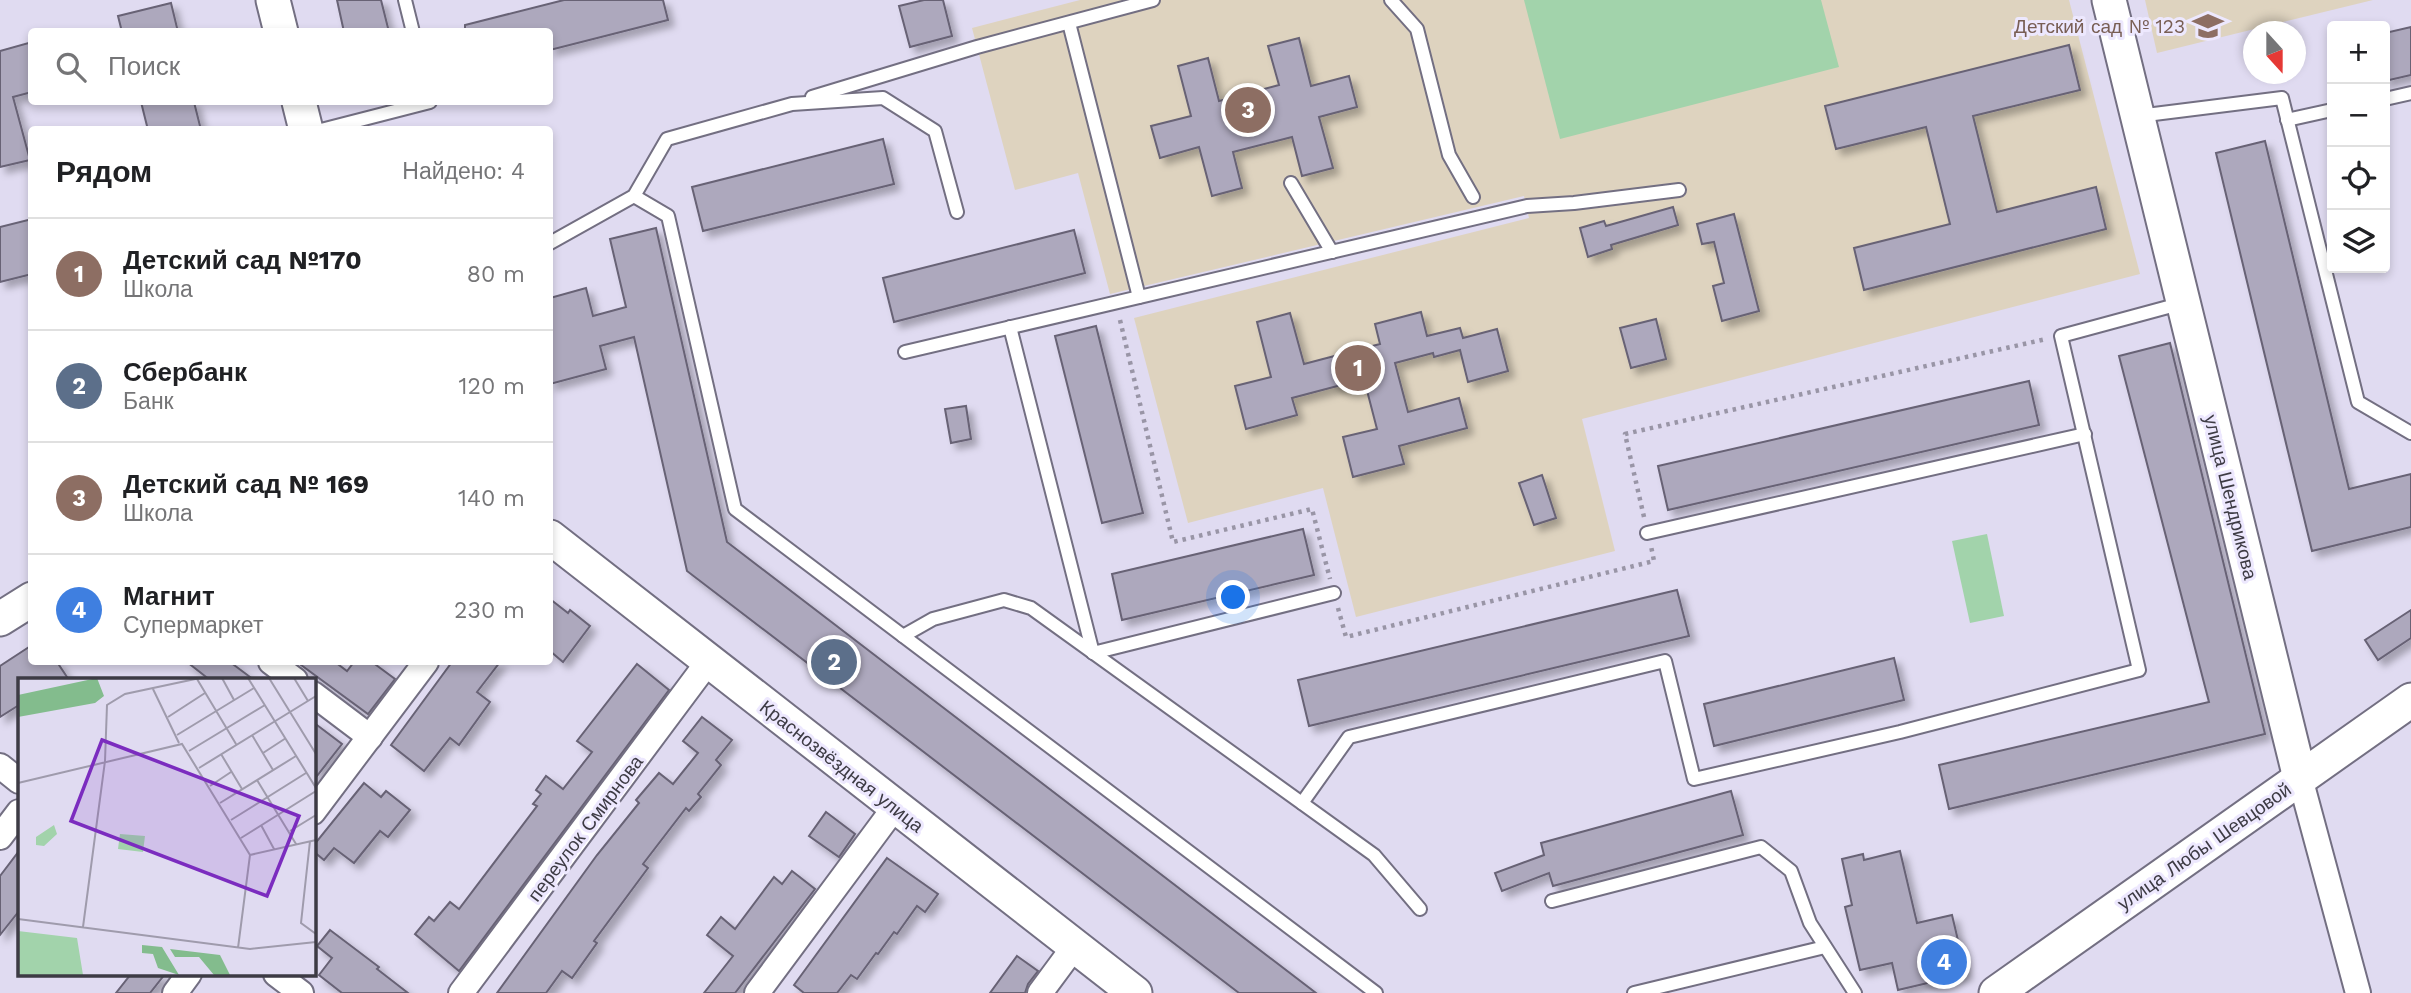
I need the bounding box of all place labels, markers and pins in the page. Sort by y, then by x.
school or university icon: Детский сад № 123 [2191,9,2225,43]
place label: Детский сад № 123 [2014,15,2185,38]
pin: 3 [1225,84,1271,136]
pin: 1 [1335,342,1381,394]
pin: 2 [811,636,857,688]
pin: 4 [1921,936,1967,988]

